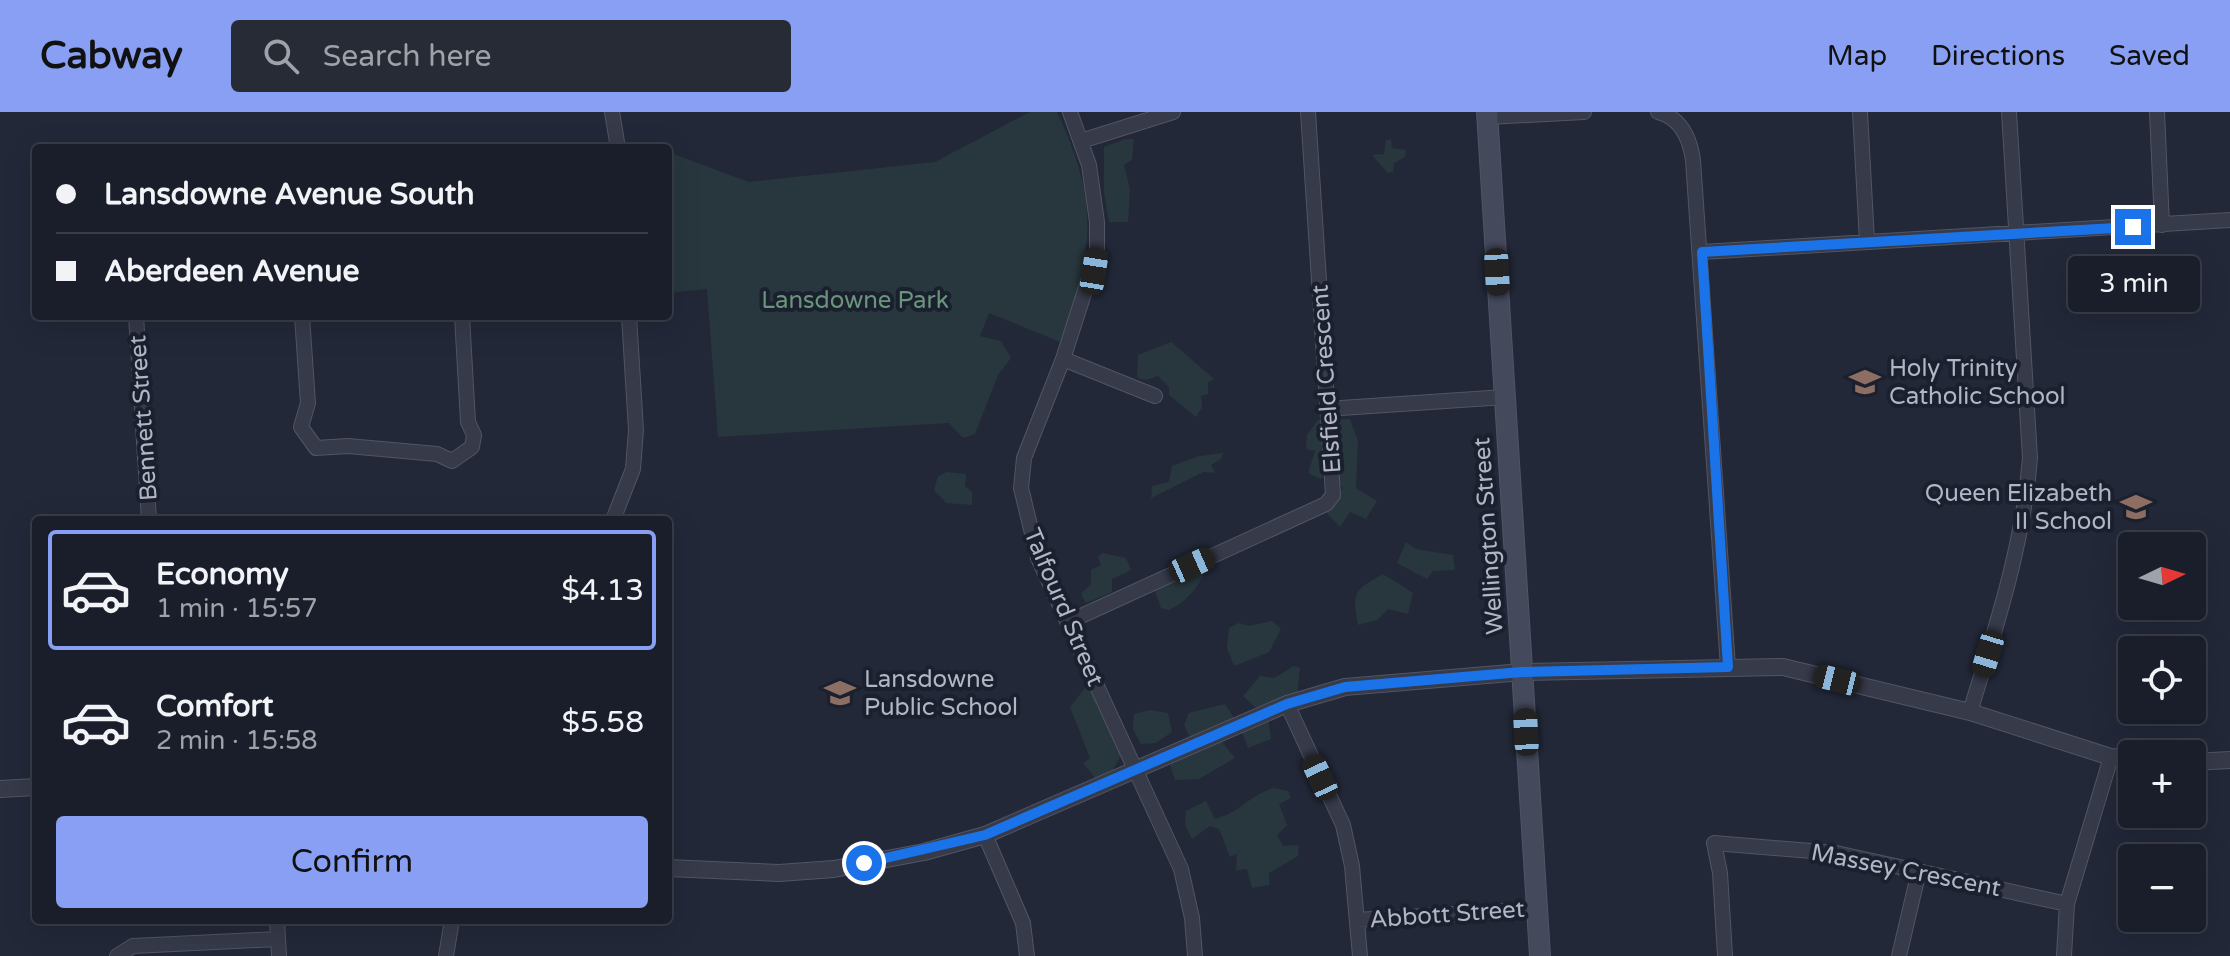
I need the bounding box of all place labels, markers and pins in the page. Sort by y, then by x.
place label: Holy Trinity Catholic School [1889,354,2066,411]
school or university icon: Holy Trinity Catholic School [1848,365,1882,399]
place label: Queen Elizabeth II School [1925,479,2112,536]
school or university icon: Queen Elizabeth II School [2119,490,2153,524]
place label: Lansdowne Public School [864,665,1018,722]
school or university icon: Lansdowne Public School [823,676,857,710]

